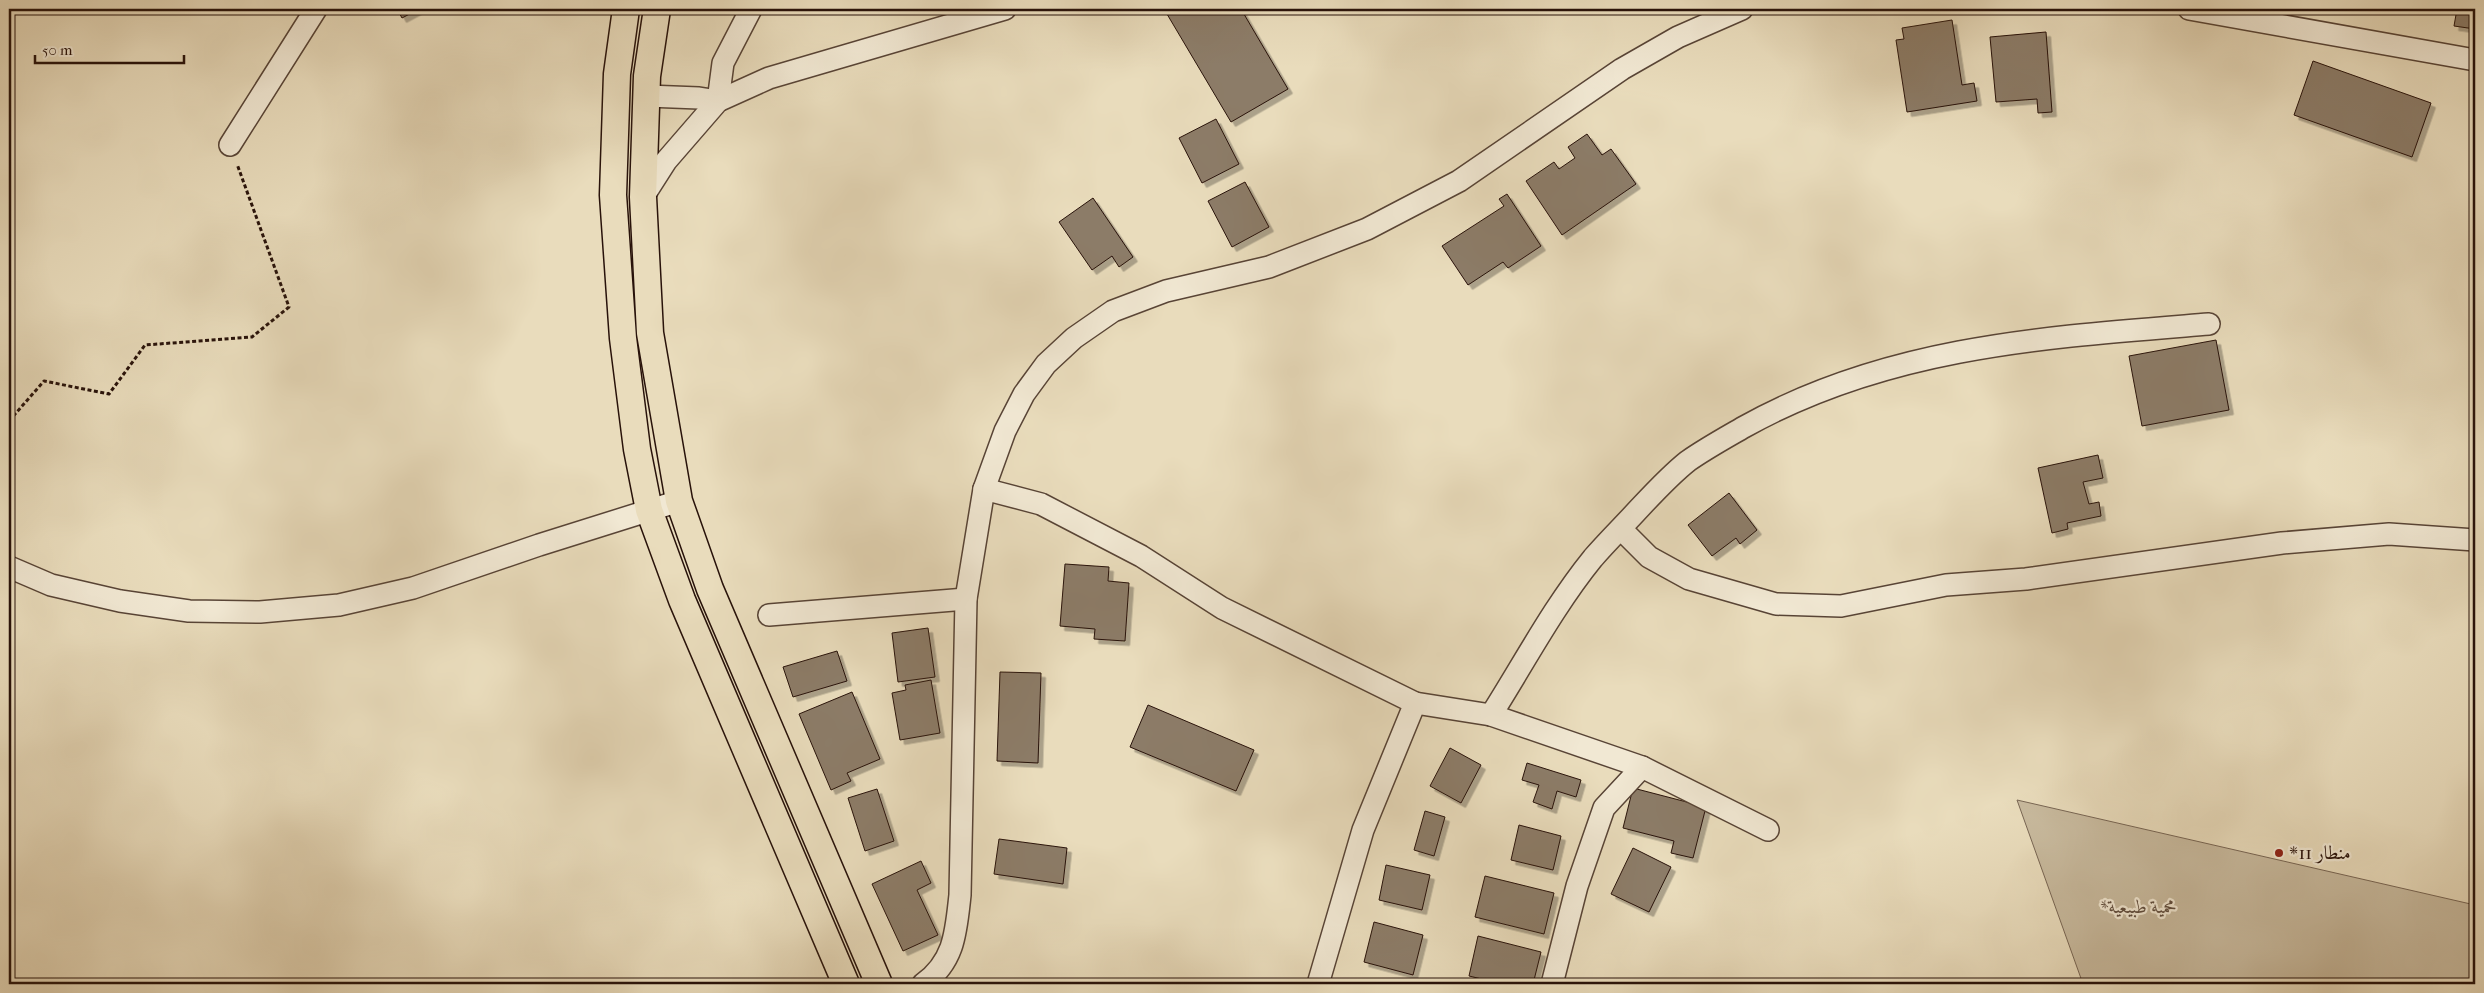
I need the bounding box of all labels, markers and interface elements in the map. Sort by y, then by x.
scale bar [35,32,184,64]
text: 50 m [42,41,73,59]
place label: *منطار 11 [2289,842,2351,864]
marker: *منطار 11 [2273,847,2285,859]
park label: *محمية طبيعية [2099,896,2177,918]

